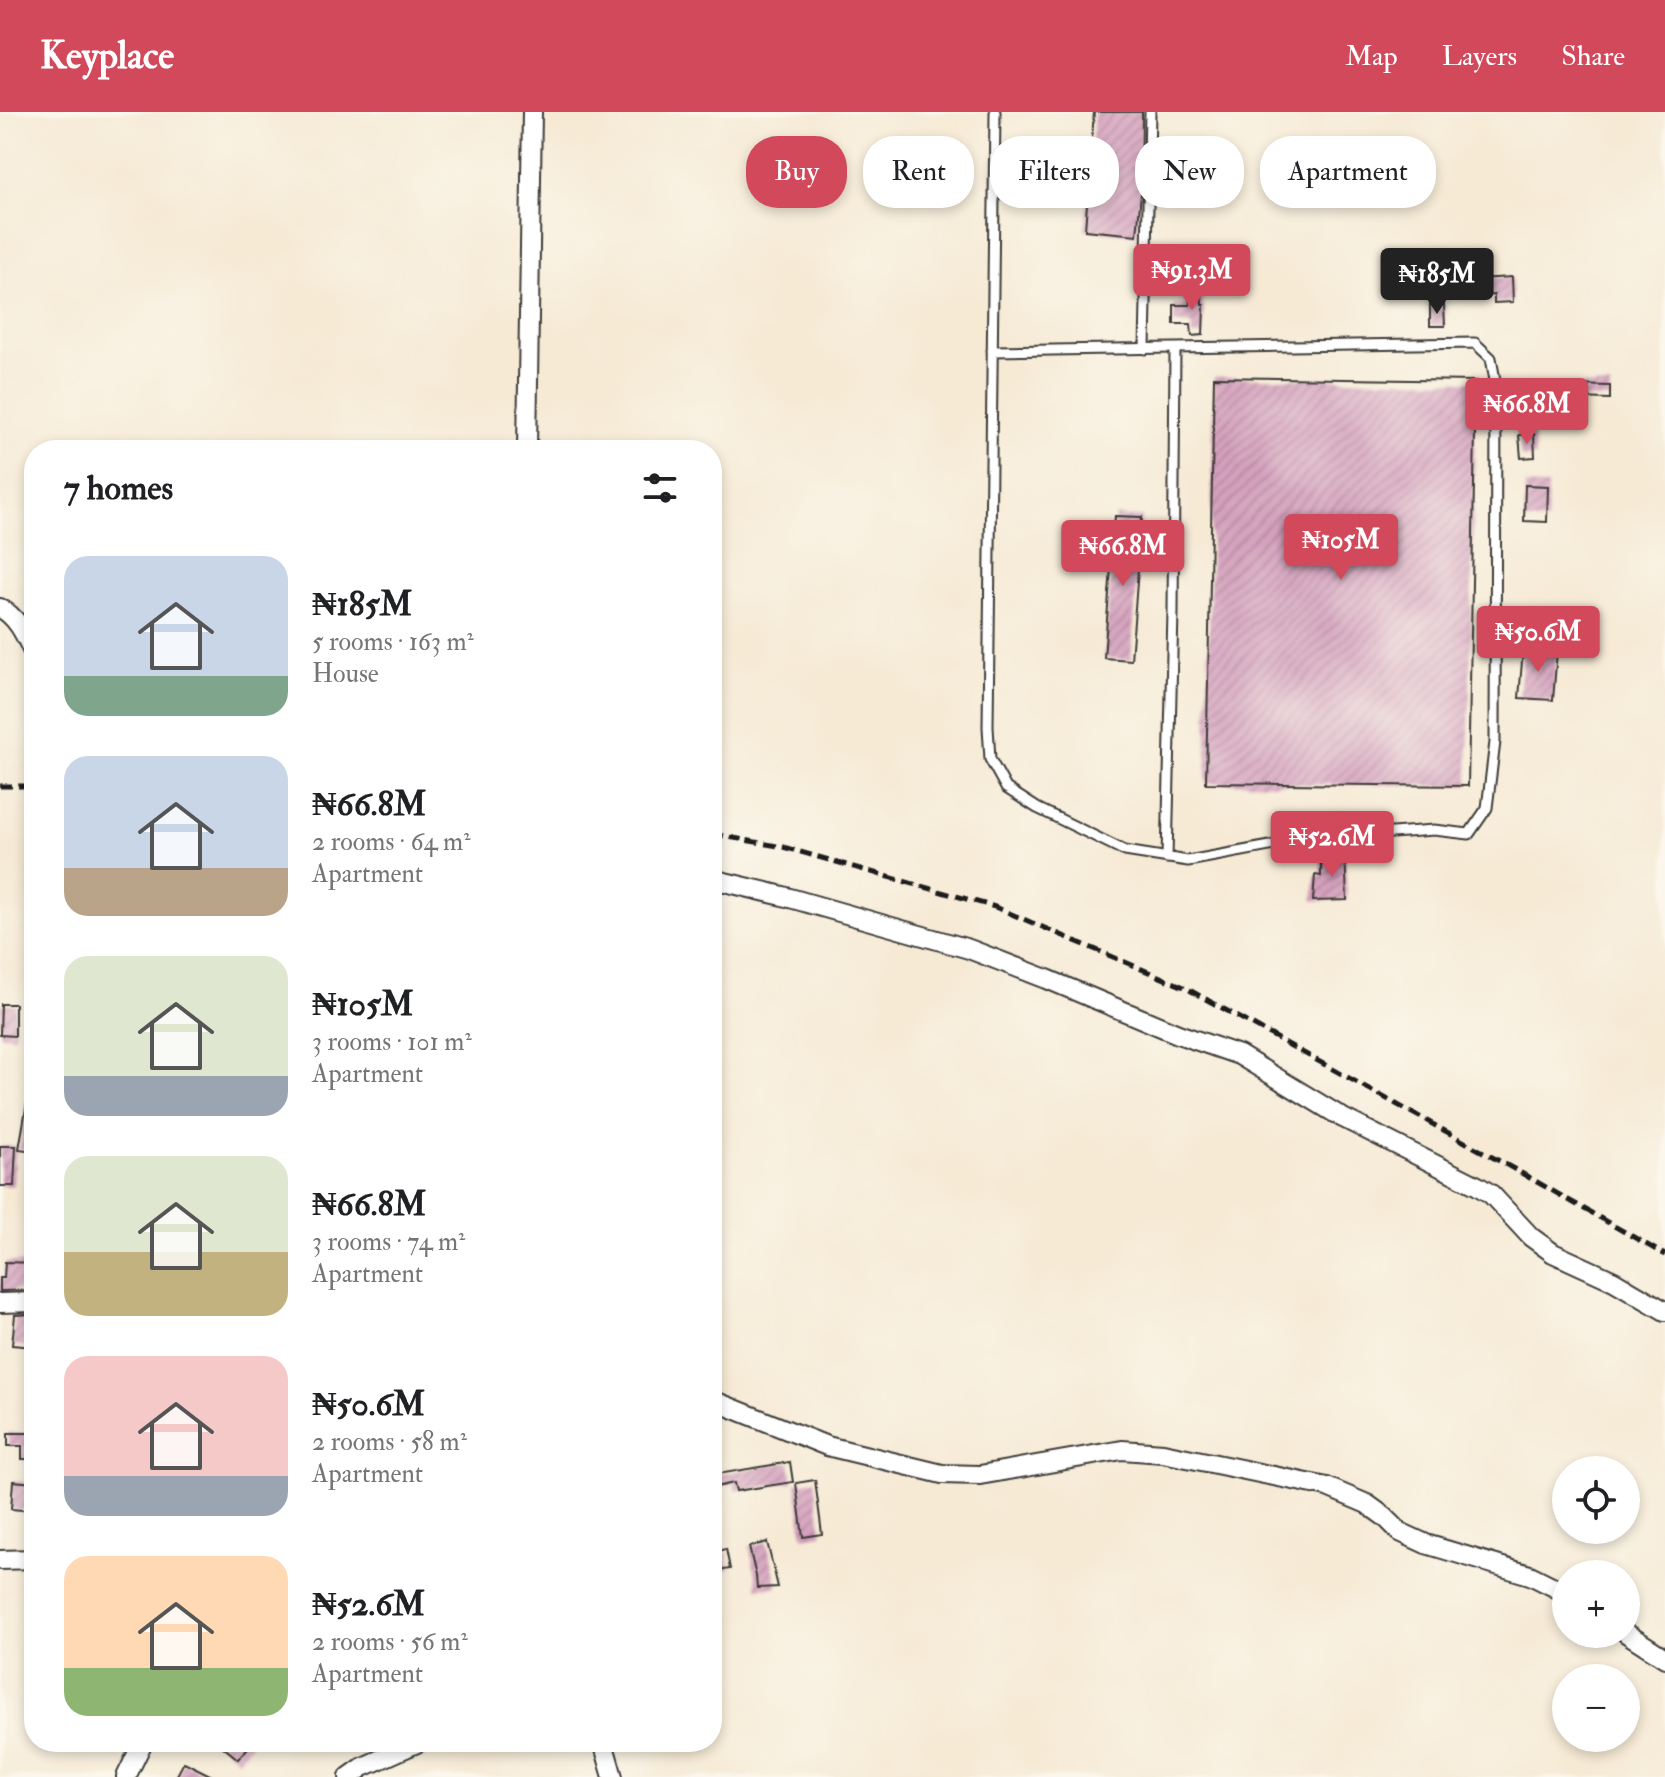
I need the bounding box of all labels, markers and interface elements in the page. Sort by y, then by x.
text: Keyplace [40,32,174,80]
text: Map [1345,39,1398,74]
text: Layers [1442,39,1517,74]
text: Share [1561,39,1625,74]
chip: Buy [746,136,847,208]
chip: Rent [863,136,974,208]
chip: Filters [990,136,1119,208]
chip: New [1135,136,1244,208]
chip: Apartment [1260,136,1436,208]
pin: ₦91.3M [1127,244,1257,312]
pin: ₦185M [1381,248,1493,316]
text: ₦91.3M [1151,254,1233,286]
text: ₦185M [1399,258,1475,290]
pin: ₦66.8M [1462,378,1592,446]
text: ₦66.8M [1483,388,1571,420]
icon: filters [638,466,682,510]
text: 7 homes [64,467,173,510]
pin: ₦105M [1285,514,1397,582]
pin: ₦66.8M [1058,520,1188,588]
text: ₦105M [1302,524,1380,556]
text: ₦66.8M [1079,530,1167,562]
text: ₦185M [312,583,412,626]
icon: home [128,588,224,684]
pin: ₦50.6M [1473,606,1603,674]
text: ₦50.6M [1495,616,1581,648]
text: 5 rooms · 163 m² [312,626,474,658]
text: House [312,658,379,690]
text: ₦66.8M [312,783,426,826]
icon: home [128,788,224,884]
pin: ₦52.6M [1267,811,1397,879]
text: ₦52.6M [1289,821,1375,853]
text: 2 rooms · 64 m² [312,826,471,858]
text: Apartment [312,858,423,890]
text: ₦105M [312,983,414,1026]
icon: home [128,988,224,1084]
text: 3 rooms · 101 m² [312,1026,472,1058]
text: Apartment [312,1058,423,1090]
text: ₦66.8M [312,1183,426,1226]
icon: home [128,1188,224,1284]
text: 3 rooms · 74 m² [312,1226,465,1258]
text: Apartment [312,1258,423,1290]
text: ₦50.6M [312,1383,425,1426]
icon: home [128,1388,224,1484]
text: 2 rooms · 58 m² [312,1426,467,1458]
map controls [1552,1456,1640,1752]
button: locate [1552,1456,1640,1544]
text: Apartment [312,1458,423,1490]
button: + [1552,1560,1640,1648]
text: ₦52.6M [312,1583,425,1626]
icon: home [128,1588,224,1684]
text: 2 rooms · 56 m² [312,1626,468,1658]
text: Apartment [312,1658,423,1690]
button: − [1552,1664,1640,1752]

